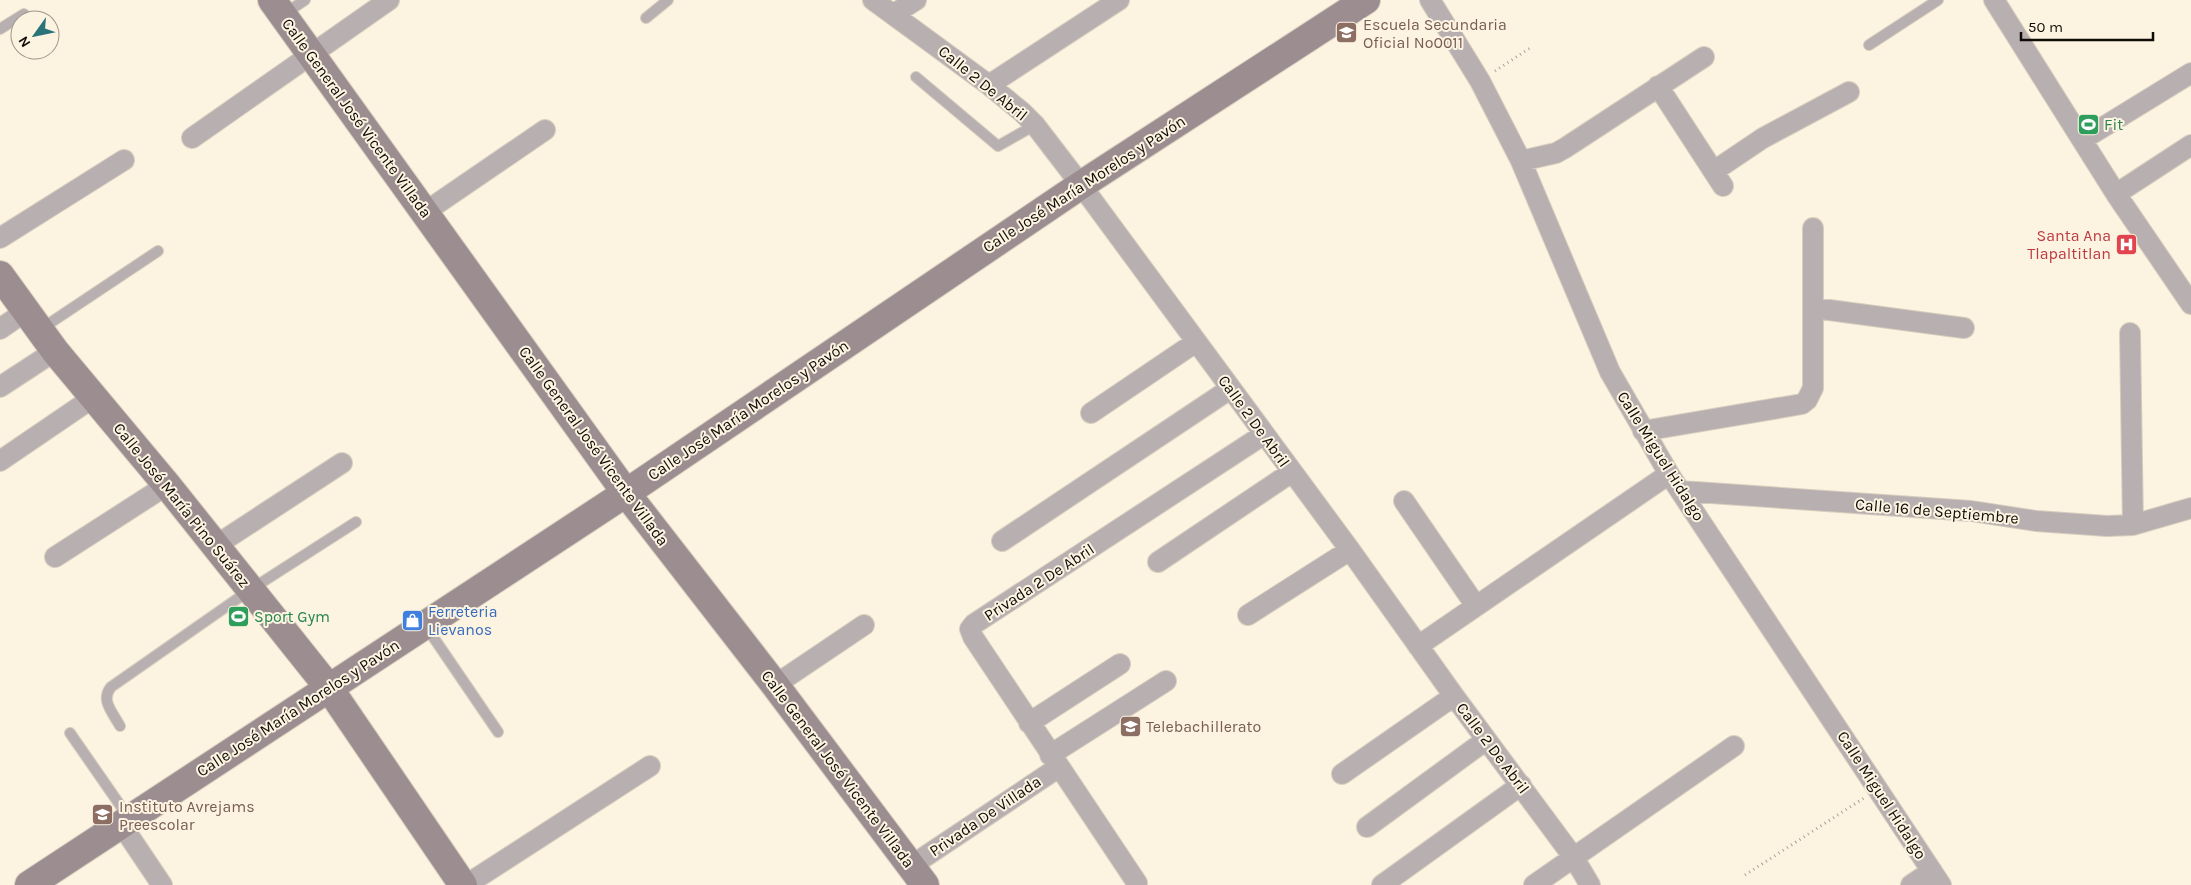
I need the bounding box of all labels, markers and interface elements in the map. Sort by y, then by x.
north arrow [10,10,60,60]
scale bar [2021,10,2154,42]
street label: Calle General José Vicente Villada [278,14,436,222]
place label: Escuela Secundaria Oficial No0011 [1363,15,1507,52]
text: 50 m [2028,18,2063,36]
school or university icon: Escuela Secundaria Oficial No0011 [1335,21,1359,45]
text: N [15,33,34,51]
street label: Calle 2 De Abril [935,41,1031,125]
street label: Calle José María Morelos y Pavón [979,111,1189,257]
sports icon: Fit [2076,112,2100,136]
place label: Fit [2104,115,2123,134]
place label: Santa Ana Tlapaltitlan [2027,226,2111,263]
hospital icon: Santa Ana Tlapaltitlan [2115,232,2139,256]
street label: Calle José María Morelos y Pavón [644,336,852,484]
street label: Calle General José Vicente Villada [515,342,673,550]
street label: Calle 2 De Abril [1214,371,1294,471]
street label: Calle Miguel Hidalgo [1613,388,1709,524]
street label: Calle José María Pino Suárez [110,419,254,591]
street label: Calle 16 de Septiembre [1854,494,2020,528]
street label: Privada 2 De Abril [980,539,1098,625]
place label: Ferreteria Lievanos [428,602,498,639]
sports icon: Sport Gym [226,604,250,628]
place label: Sport Gym [254,607,330,626]
shop icon: Ferreteria Lievanos [400,608,424,632]
street label: Calle José María Morelos y Pavón [193,635,403,781]
street label: Calle General José Vicente Villada [758,667,918,871]
street label: Calle 2 De Abril [1453,699,1533,797]
school or university icon: Telebachillerato [1118,714,1142,738]
place label: Telebachillerato [1146,717,1261,736]
street label: Calle Miguel Hidalgo [1833,727,1931,863]
street label: Privada De Villada [925,772,1045,860]
place label: Instituto Avrejams Preescolar [119,797,255,834]
school or university icon: Instituto Avrejams Preescolar [91,803,115,827]

